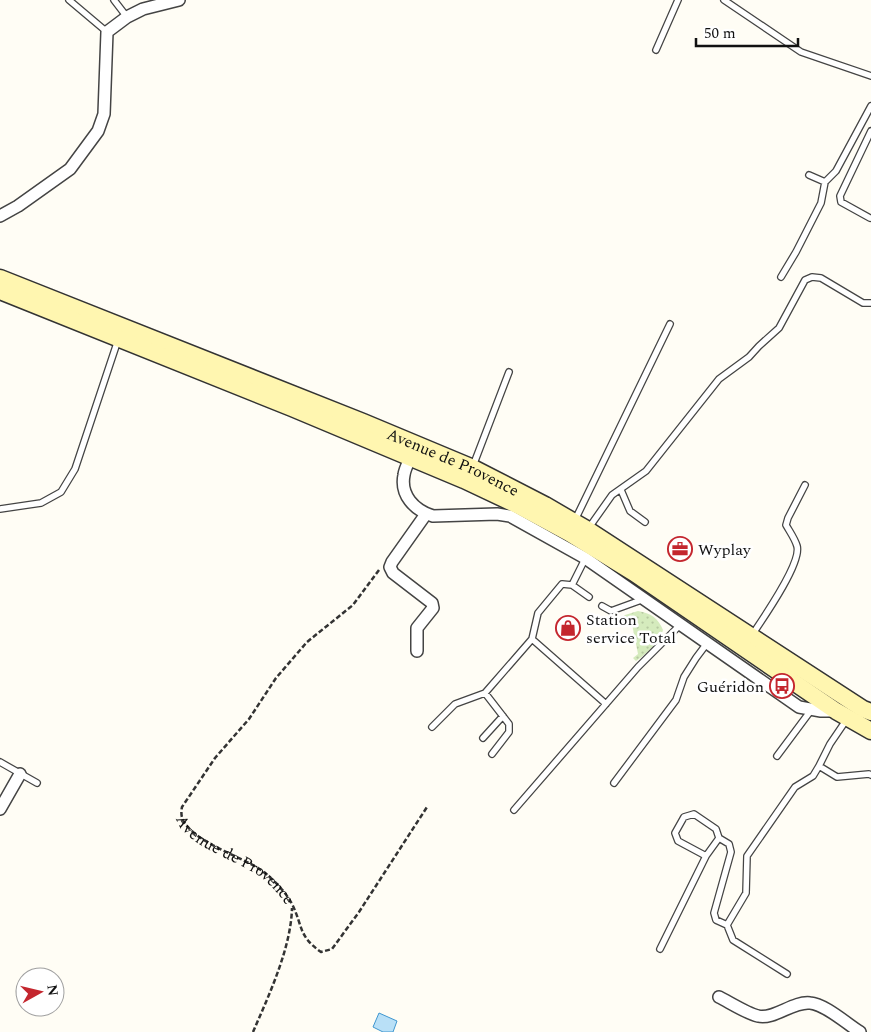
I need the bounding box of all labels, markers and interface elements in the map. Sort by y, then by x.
scale bar [696,15,798,47]
text: 50 m [704,22,736,45]
street label: Avenue de Provence [383,422,523,503]
office icon: Wyplay [667,536,693,562]
place label: Wyplay [698,538,752,562]
place label: Station service Total [586,608,676,650]
shop icon: Station service Total [555,615,581,641]
bus stop icon: Guéridon [769,673,795,699]
place label: Guéridon [697,675,764,699]
street label: Avenue de Provence [169,811,300,909]
north arrow [15,967,65,1017]
text: N [41,983,64,997]

